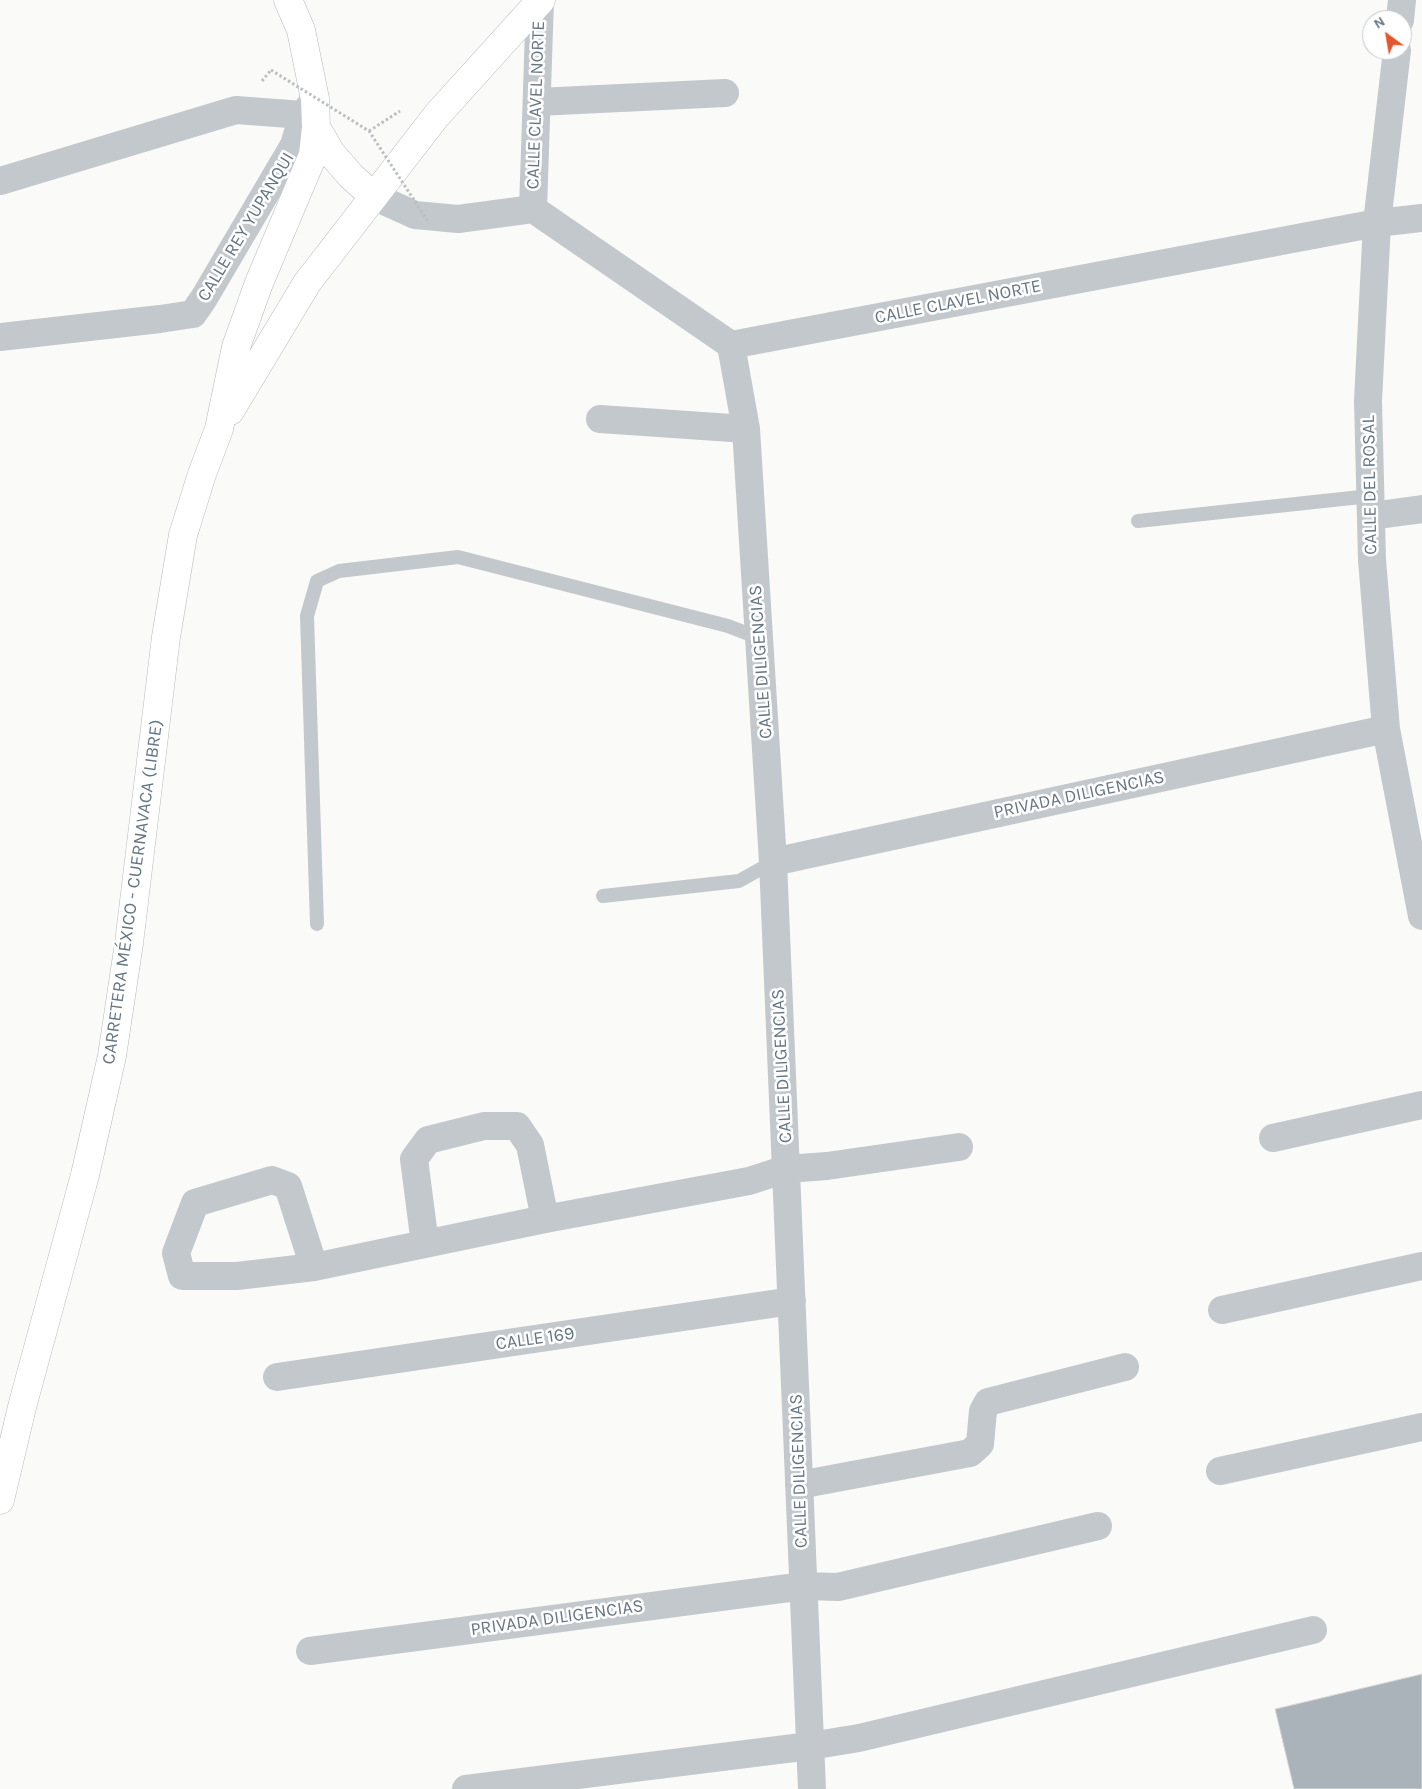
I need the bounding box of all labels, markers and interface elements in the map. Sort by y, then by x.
north arrow [1362,10,1412,60]
text: N [1371,13,1388,33]
street label: CALLE CLAVEL NORTE [522,20,550,190]
street label: CALLE REY YUPANQUI [193,149,299,305]
street label: CALLE CLAVEL NORTE [873,275,1043,329]
street label: CALLE DEL ROSAL [1358,415,1382,555]
street label: CALLE DILIGENCIAS [745,584,777,740]
street label: CARRETERA MÉXICO - CUERNAVACA (LIBRE) [98,718,168,1066]
street label: PRIVADA DILIGENCIAS [992,766,1166,824]
street label: CALLE DILIGENCIAS [767,988,797,1144]
street label: CALLE 169 [494,1323,576,1355]
street label: CALLE DILIGENCIAS [786,1394,812,1548]
street label: PRIVADA DILIGENCIAS [469,1595,645,1641]

